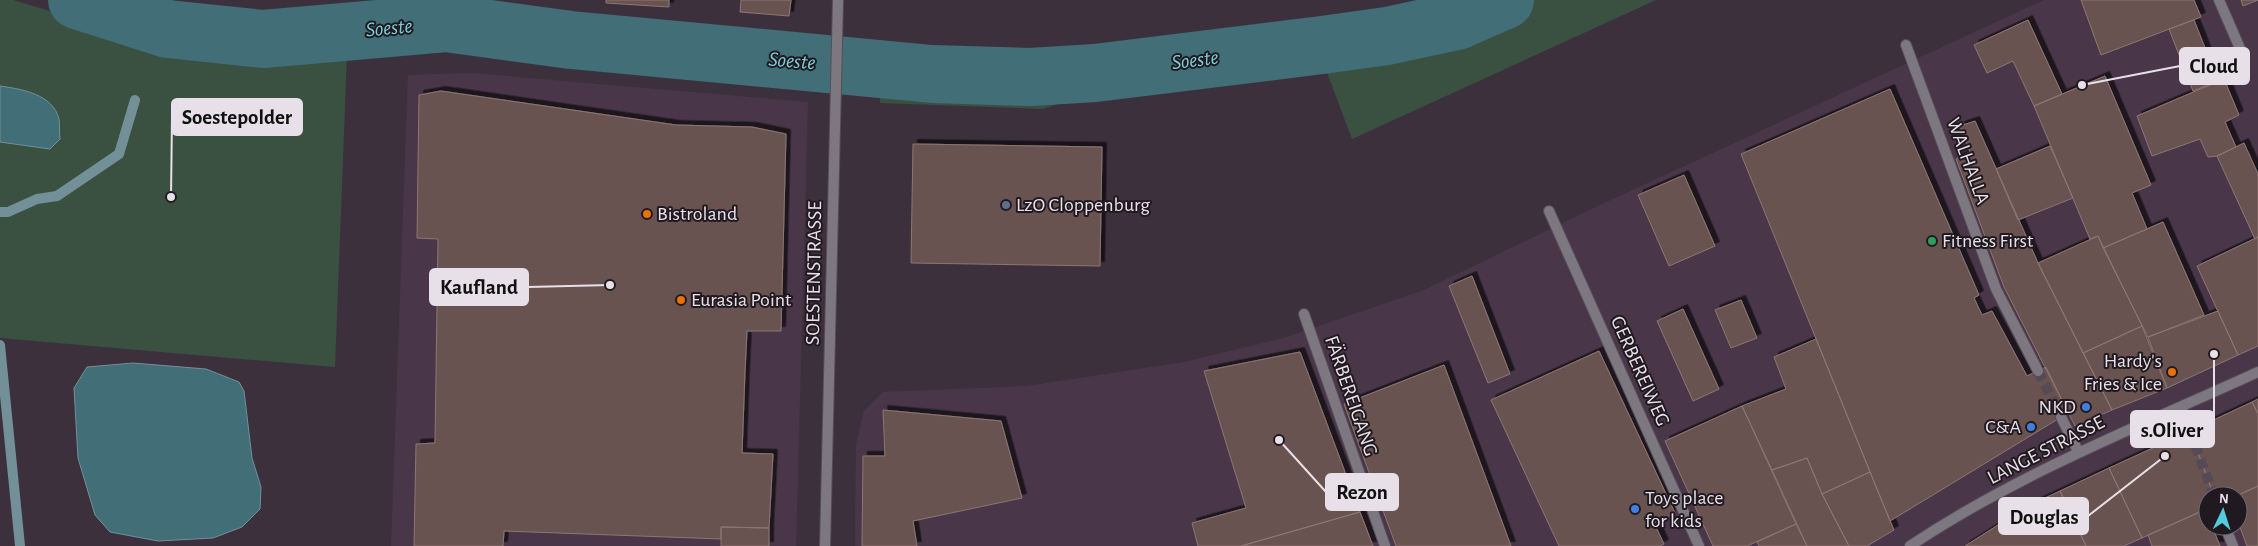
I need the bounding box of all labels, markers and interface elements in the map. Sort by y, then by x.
water label: Soeste [365,15,413,41]
water label: Soeste [1170,47,1220,73]
water label: Soeste [768,48,816,74]
callout: Cloud [2180,48,2249,84]
text: Cloud [2190,56,2238,77]
callout: Soestepolder [172,99,302,135]
text: Soestepolder [182,107,293,128]
street label: WALHALLA [1943,115,1993,207]
place label: LzO Cloppenburg [1016,195,1150,215]
marker: LzO Cloppenburg [1000,199,1012,211]
street label: SOESTENSTRASSE [803,200,825,345]
place label: Bistroland [657,204,737,224]
marker: Bistroland [641,208,653,220]
place label: Fitness First [1942,231,2034,251]
marker: Fitness First [1926,235,1938,247]
callout: Kaufland [430,269,528,305]
text: Kaufland [440,277,518,298]
place label: Eurasia Point [691,290,792,310]
marker: Eurasia Point [675,294,687,306]
street label: GERBEREIWEG [1607,313,1673,429]
street label: FÄRBEREIGANG [1321,333,1381,459]
place label: Hardy's Fries & Ice [2084,351,2162,394]
marker: Hardy's Fries & Ice [2166,366,2178,378]
place label: NKD [2038,397,2076,417]
marker: NKD [2080,401,2092,413]
callout: s.Oliver [2131,411,2214,447]
street label: LANGE STRASSE [1984,412,2108,488]
place label: C&A [1985,417,2021,437]
text: s.Oliver [2141,420,2204,441]
marker: C&A [2025,421,2037,433]
callout: Rezon [1326,474,1398,510]
text: Rezon [1336,482,1388,503]
north arrow [2198,486,2248,536]
place label: Toys place for kids [1645,488,1724,531]
text: N [2218,492,2229,506]
callout: Douglas [1999,498,2088,534]
marker: Toys place for kids [1629,503,1641,515]
text: Douglas [2009,507,2079,528]

